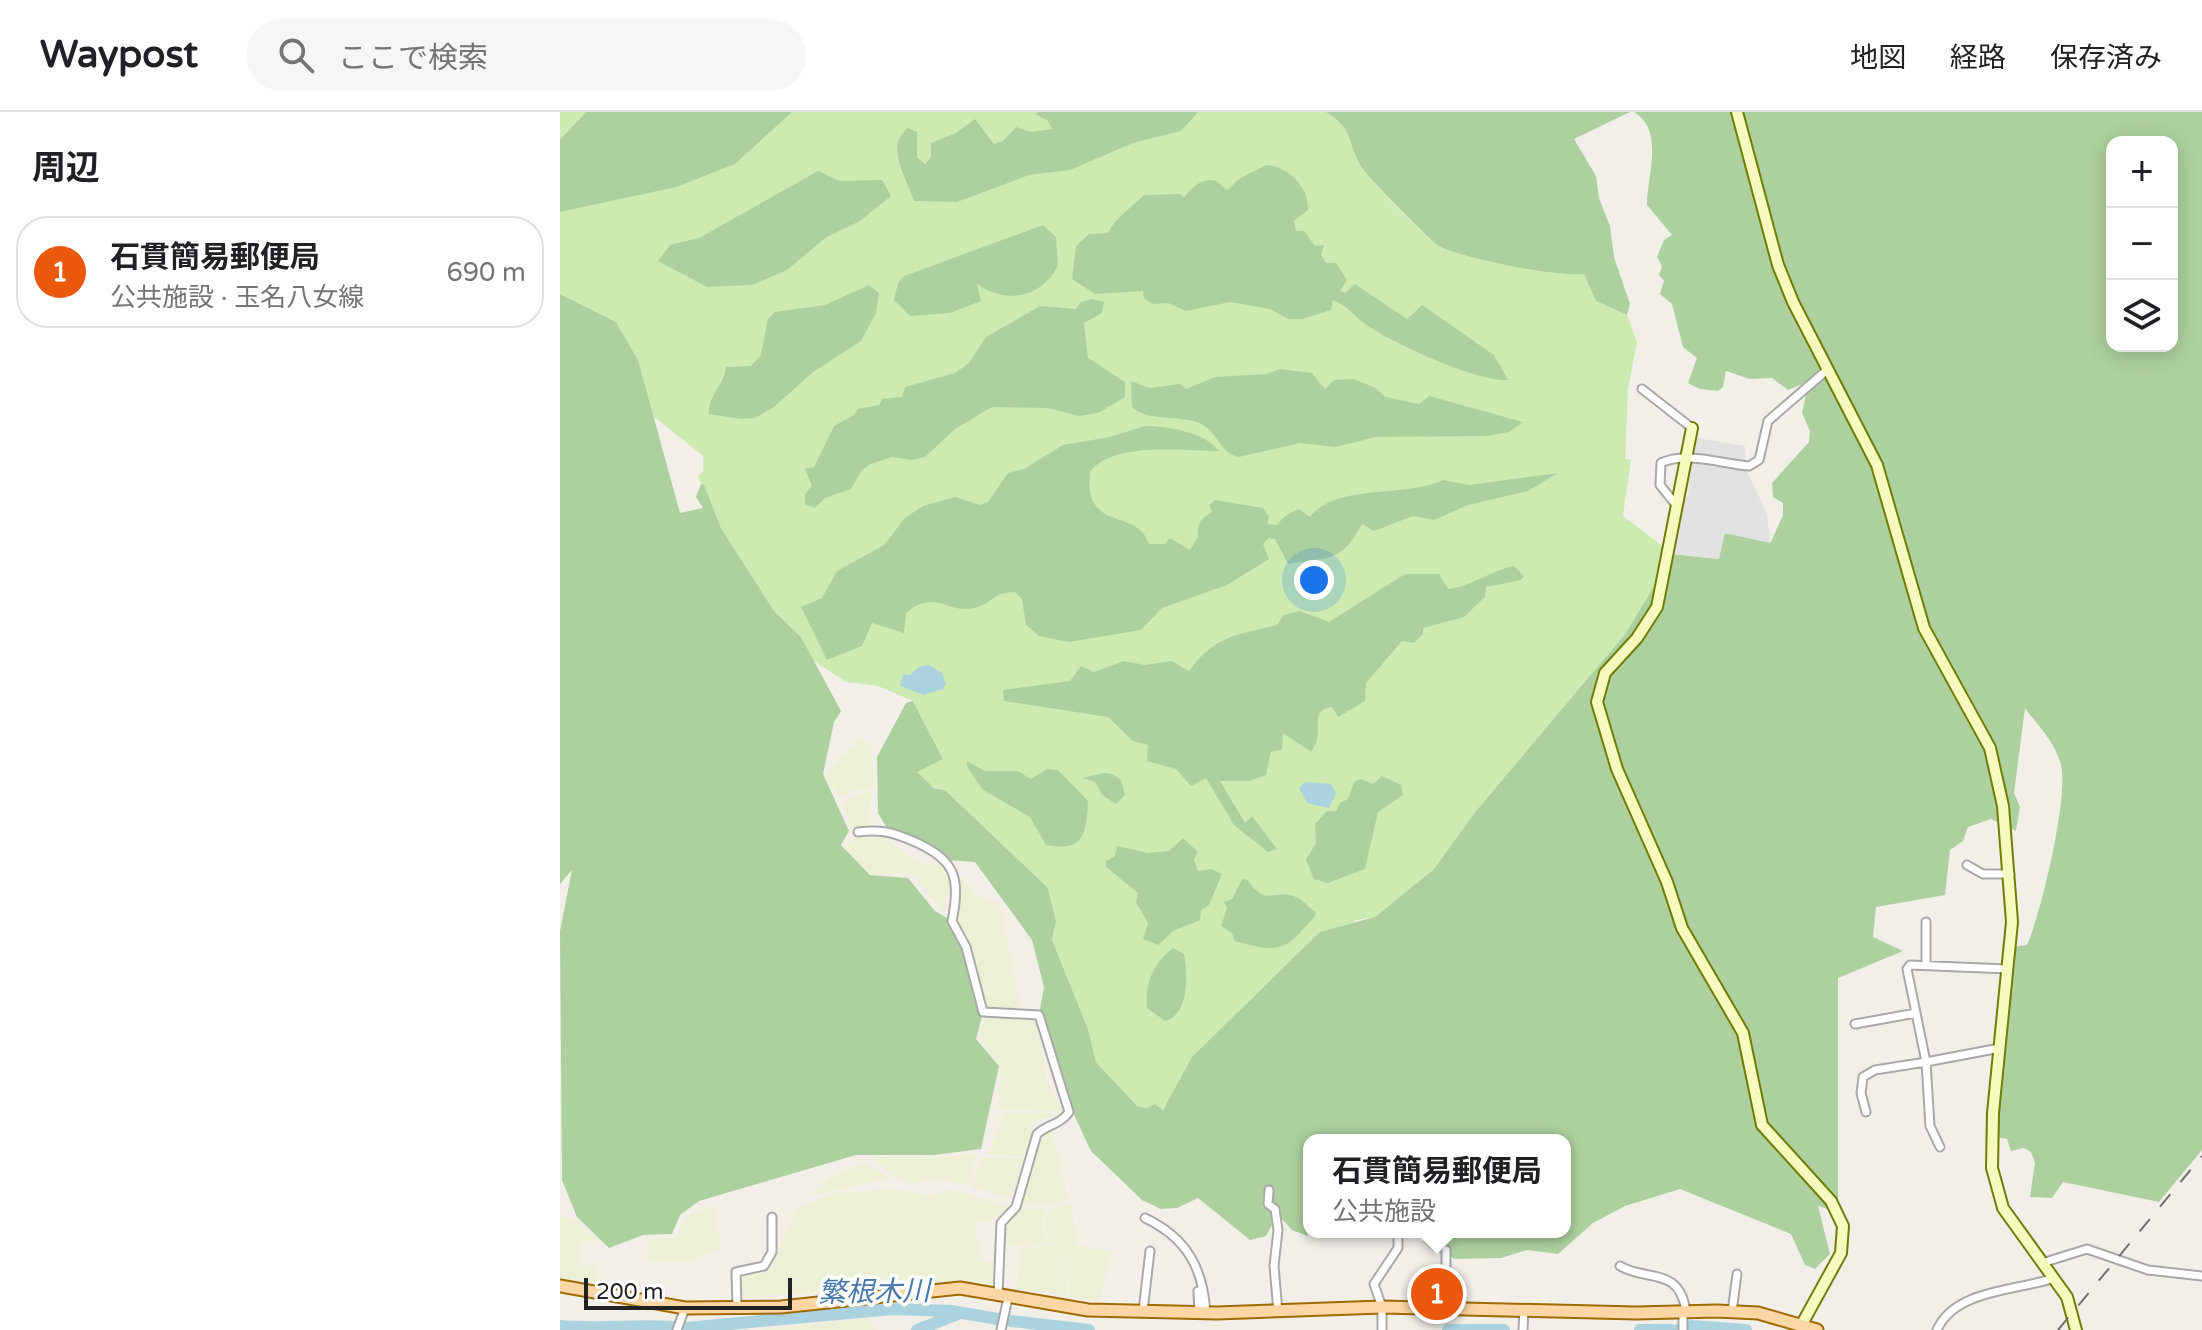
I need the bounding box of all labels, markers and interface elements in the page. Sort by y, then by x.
search box [246,19,806,91]
text: Waypost [40,32,198,78]
icon: search [274,33,318,77]
text: ここで検索 [338,40,488,77]
text: 地図 [1850,41,1906,75]
text: 経路 [1950,41,2006,75]
text: 保存済み [2050,41,2162,75]
map controls [2106,136,2178,352]
button: + [2106,136,2178,208]
text: 周辺 [32,148,100,189]
button: − [2106,208,2178,280]
text: 石貫簡易郵便局 [110,239,320,276]
text: 1 [52,257,68,288]
text: 690 m [446,257,526,288]
button: layers [2106,280,2178,352]
text: 公共施設 · 玉名八女線 [110,282,364,313]
your location [1294,560,1334,600]
popup [1303,1134,1571,1238]
text: 石貫簡易郵便局 [1332,1153,1542,1190]
text: 公共施設 [1332,1196,1436,1227]
pin: 1 [1411,1264,1463,1324]
scale bar [584,1274,792,1310]
water label: 繁根木川 [818,1274,933,1310]
text: 200 m [596,1279,663,1305]

